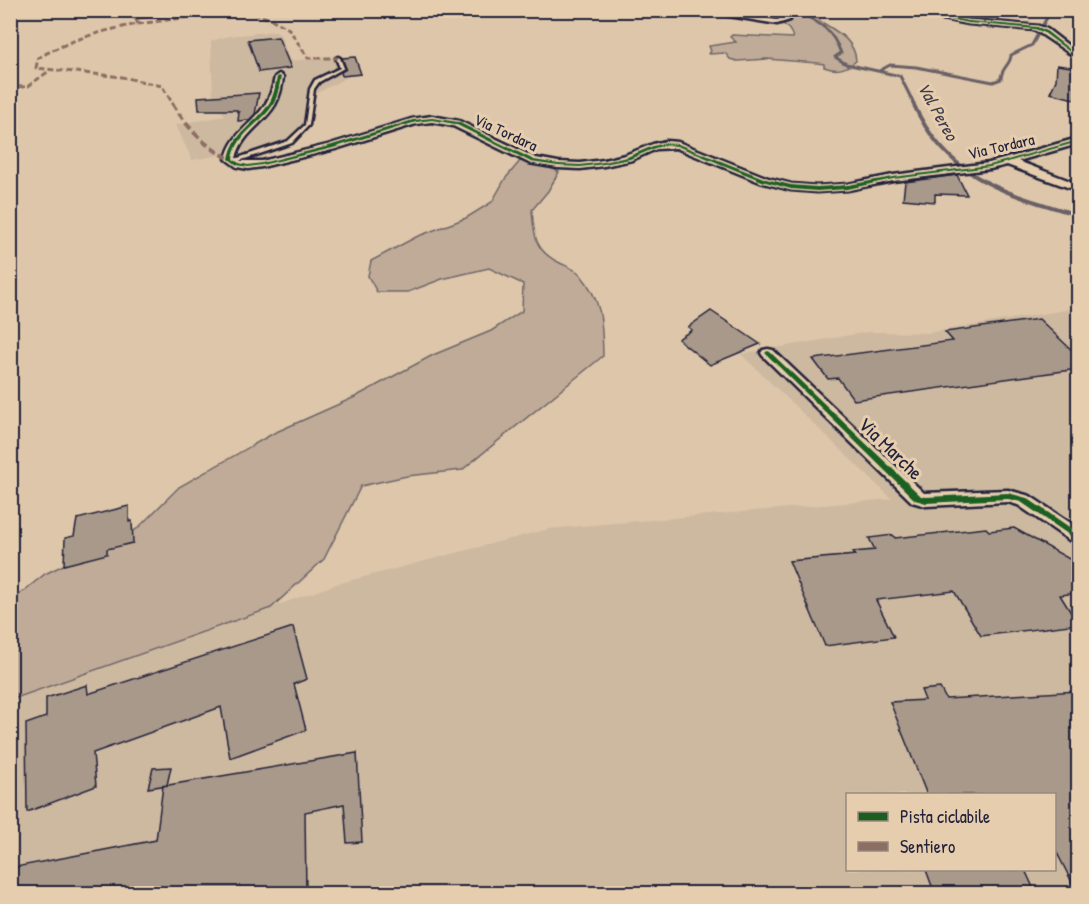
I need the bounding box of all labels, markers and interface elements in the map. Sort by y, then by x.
water label: Val Pereo [912,77,965,146]
street label: Via Tordara [471,108,541,156]
street label: Via Tordara [966,128,1036,164]
street label: Via Marche [853,411,929,485]
legend [846,793,1056,871]
text: Pista ciclabile [900,804,990,829]
text: Sentiero [900,834,955,859]

